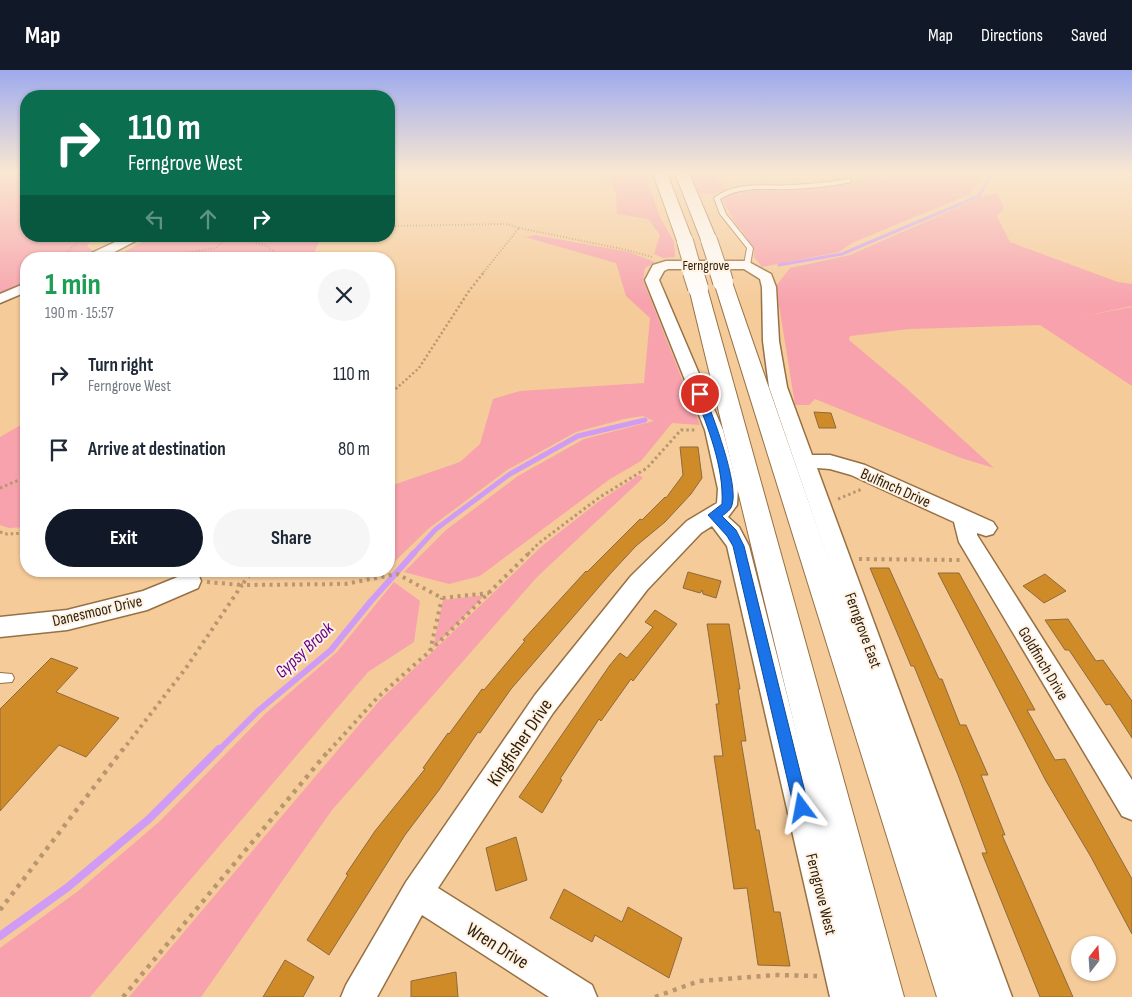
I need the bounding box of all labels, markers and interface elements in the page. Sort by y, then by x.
text: Map [25,21,60,50]
text: Map [928,25,953,46]
text: Directions [981,25,1043,46]
text: Saved [1071,25,1107,46]
text: 110 m [128,107,201,150]
icon: right [45,110,110,175]
text: Ferngrove West [128,150,242,177]
icon: left [141,205,169,233]
icon: ahead [194,205,222,233]
icon: right [247,205,275,233]
street label: Ferngrove [683,257,729,274]
text: 1 min [45,267,101,303]
button: close [318,269,370,321]
text: 190 m · 15:57 [45,304,114,323]
text: Turn right [88,354,153,377]
icon: right [45,361,73,389]
text: 110 m [333,363,370,386]
pin [679,373,721,415]
text: Ferngrove West [88,377,171,396]
icon: arrive [686,380,714,408]
icon: arrive [45,436,73,464]
text: Arrive at destination [88,438,226,461]
text: 80 m [338,438,370,461]
street label: Bulfinch Drive [858,465,933,512]
button: Exit [45,509,203,567]
button: Share [213,509,370,567]
street label: Ferngrove East [840,590,885,671]
street label: Danesmoor Drive [51,592,144,631]
water label: Gypsy Brook [271,617,339,683]
street label: Goldfinch Drive [1013,624,1072,704]
street label: Kingfisher Drive [483,695,558,791]
position arrow [775,781,827,833]
street label: Ferngrove West [801,852,840,937]
street label: Wren Drive [462,918,533,974]
north arrow [1071,936,1116,981]
map controls [1071,936,1116,981]

